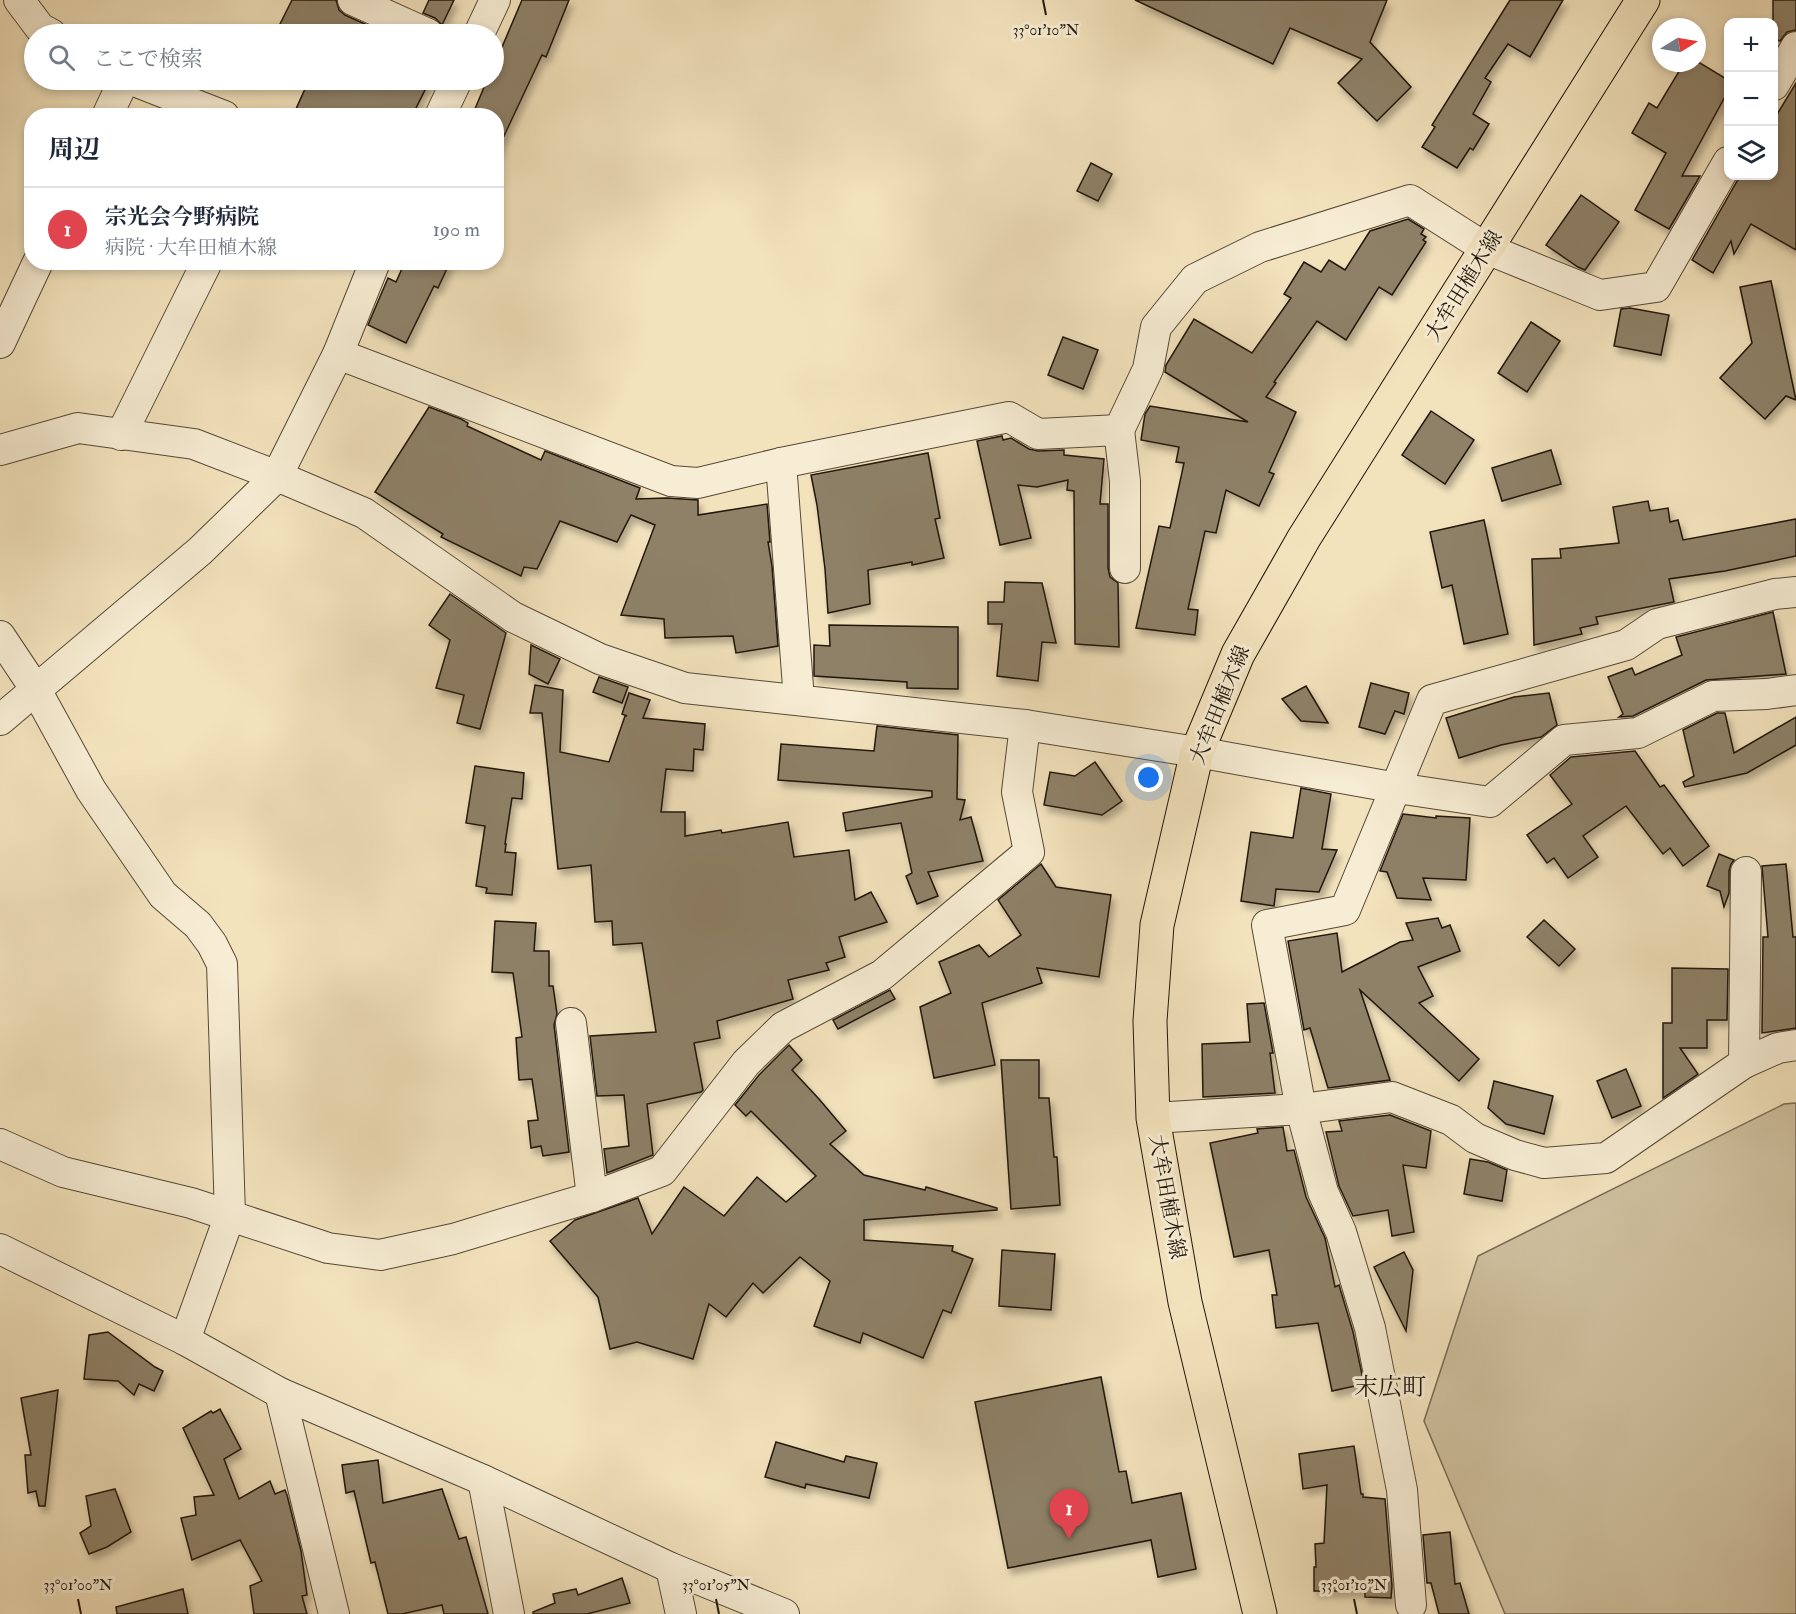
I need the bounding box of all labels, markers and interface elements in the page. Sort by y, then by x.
north arrow [1652,18,1706,72]
map controls [1724,18,1778,180]
button: + [1724,18,1778,72]
text: 33°01'10"N [1013,21,1080,40]
search box [24,24,504,90]
icon: search [45,41,78,74]
text: ここで検索 [93,45,203,73]
button: − [1724,72,1778,126]
button: layers [1724,126,1778,180]
text: 周辺 [48,134,100,166]
text: 宗光会今野病院 [105,203,259,231]
text: 1 [64,217,71,242]
text: 190 m [433,217,480,242]
street label: 大牟田植木線 [1419,225,1509,347]
text: 病院 · 大牟田植木線 [105,235,277,260]
street label: 大牟田植木線 [1184,642,1256,768]
your location [1134,763,1163,792]
street label: 大牟田植木線 [1143,1133,1191,1261]
district label: 末広町 [1354,1372,1426,1403]
pin: 1 [1050,1490,1088,1539]
text: 33°01'00"N [44,1576,113,1595]
text: 33°01'05"N [682,1576,750,1595]
text: 33°01'10"N [1321,1576,1388,1595]

